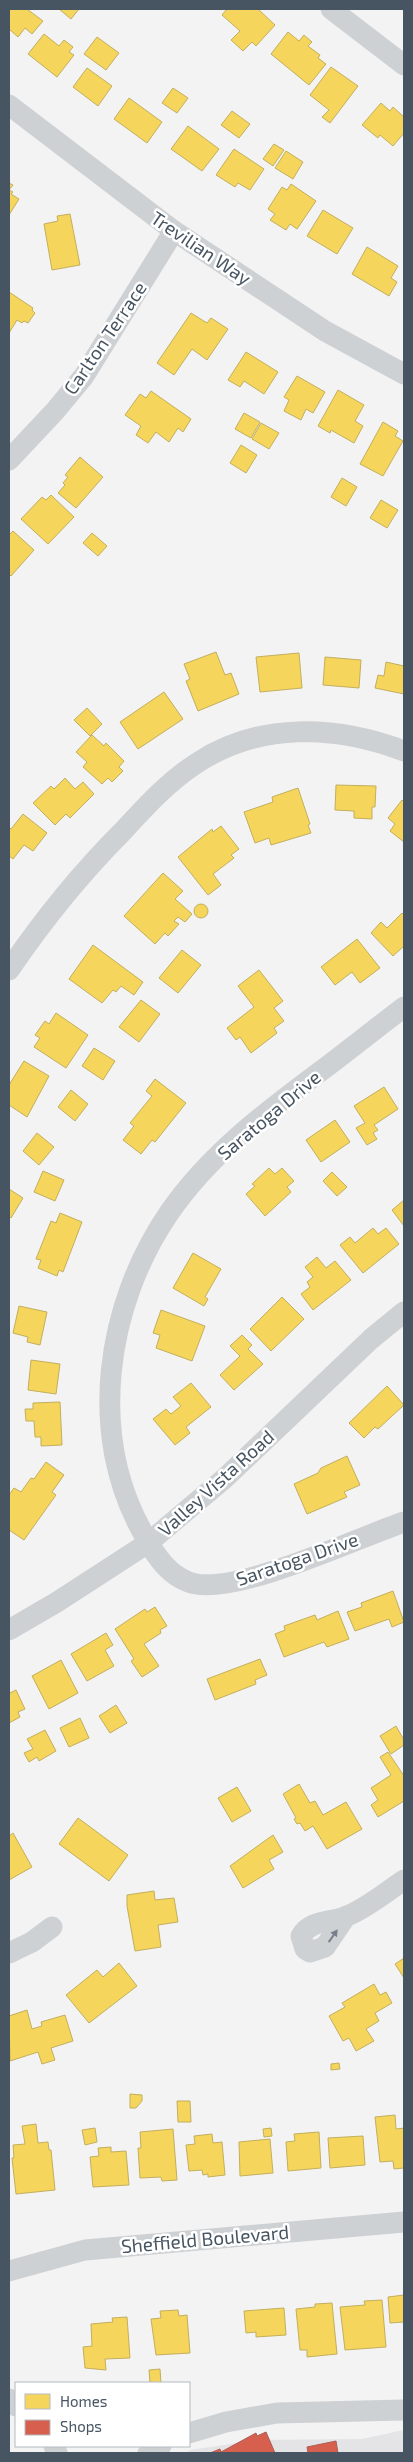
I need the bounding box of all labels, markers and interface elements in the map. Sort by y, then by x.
street label: Trevilian Way [147,206,256,289]
street label: Carlton Terrace [58,277,151,399]
street label: Saratoga Drive [212,1065,325,1164]
street label: Valley Vista Road [153,1425,278,1541]
street label: Saratoga Drive [233,1527,361,1590]
one-way arrow [328,1930,338,1943]
street label: Sheffield Boulevard [120,2220,290,2257]
legend [15,2382,190,2447]
text: Homes [60,2392,107,2410]
text: Shops [60,2417,102,2435]

